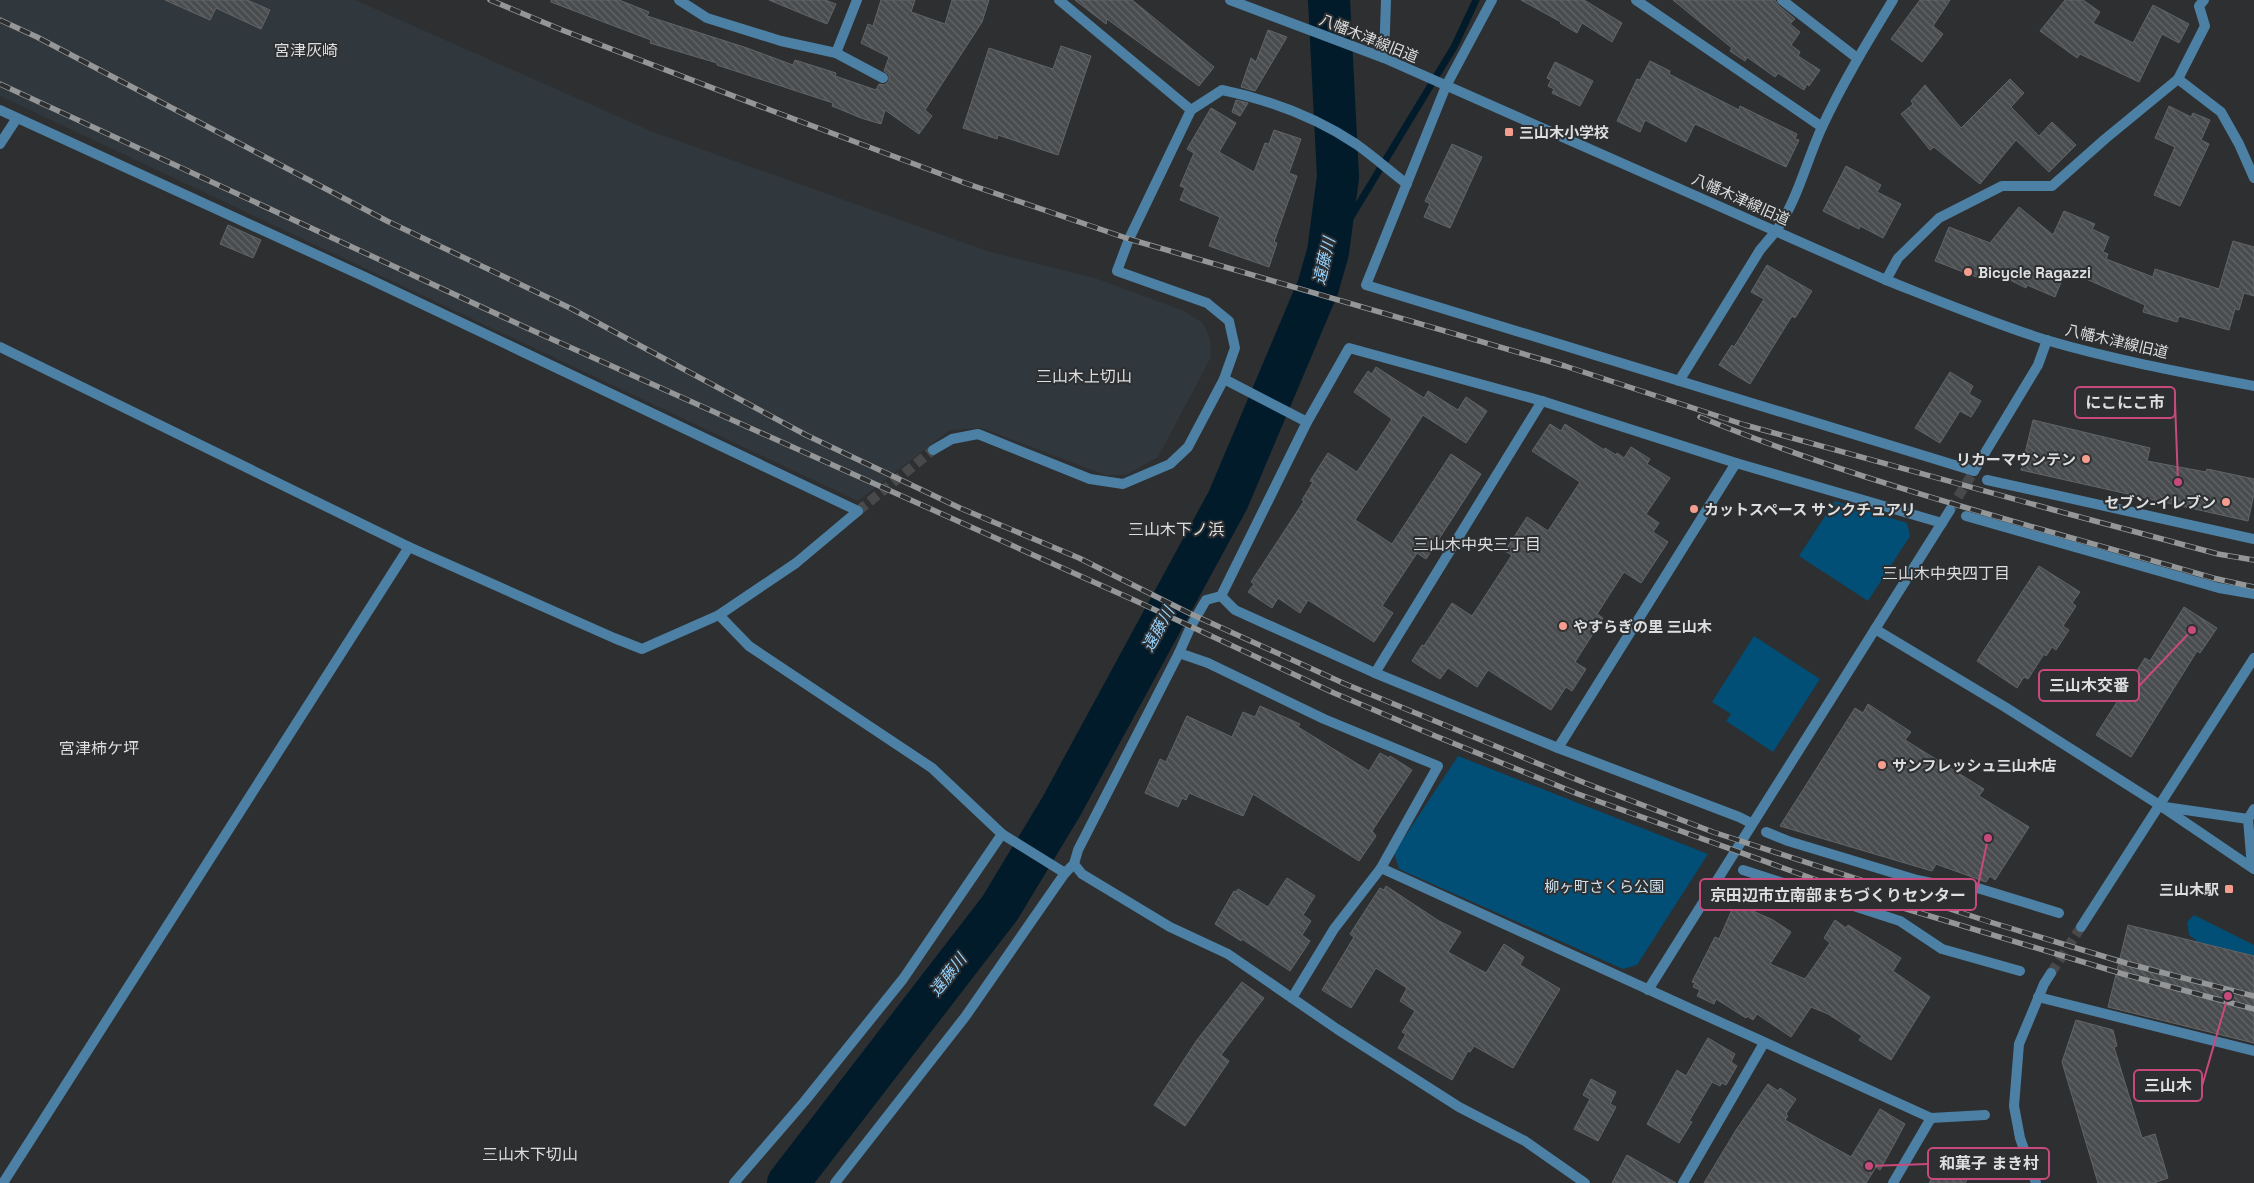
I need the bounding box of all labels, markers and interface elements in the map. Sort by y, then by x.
street label: 八幡木津線旧道 [1317,10,1421,66]
district label: 宮津灰崎 [274,40,338,61]
place label: 三山木小学校 [1519,123,1609,142]
marker: 三山木小学校 [1503,126,1515,138]
street label: 八幡木津線旧道 [1689,169,1793,229]
water label: 遠藤川 [1308,233,1340,287]
place label: Bicycle Ragazzi [1978,263,2091,282]
marker: Bicycle Ragazzi [1962,266,1974,278]
street label: 八幡木津線旧道 [2064,320,2170,362]
district label: 三山木上切山 [1036,366,1132,387]
callout: にこにこ市 [2075,387,2175,418]
text: にこにこ市 [2085,392,2165,413]
place label: リカーマウンテン [1956,450,2076,469]
marker: リカーマウンテン [2080,453,2092,465]
place label: セブン-イレブン [2105,493,2216,512]
marker: セブン-イレブン [2220,496,2232,508]
place label: カットスペース サンクチュアリ [1704,500,1916,519]
marker: カットスペース サンクチュアリ [1688,503,1700,515]
district label: 三山木下ノ浜 [1128,519,1224,540]
district label: 三山木中央三丁目 [1413,534,1541,555]
district label: 三山木中央四丁目 [1882,563,2010,584]
water label: 遠藤川 [1137,601,1180,655]
place label: やすらぎの里 三山木 [1573,617,1712,636]
marker: やすらぎの里 三山木 [1557,620,1569,632]
callout: 三山木交番 [2039,670,2139,701]
text: 三山木交番 [2049,675,2129,696]
district label: 宮津柿ケ坪 [59,738,139,759]
place label: サンフレッシュ三山木店 [1892,756,2057,775]
marker: サンフレッシュ三山木店 [1876,759,1888,771]
park label: 柳ヶ町さくら公園 [1544,877,1664,896]
callout: 京田辺市立南部まちづくりセンター [1700,879,1976,910]
place label: 三山木駅 [2159,880,2219,899]
marker: 三山木駅 [2223,883,2235,895]
text: 京田辺市立南部まちづくりセンター [1710,885,1966,906]
water label: 遠藤川 [925,948,972,1000]
callout: 三山木 [2134,1070,2202,1101]
text: 三山木 [2144,1075,2192,1096]
district label: 三山木下切山 [482,1144,578,1165]
callout: 和菓子 まき村 [1928,1148,2049,1179]
text: 和菓子 まき村 [1939,1153,2039,1174]

